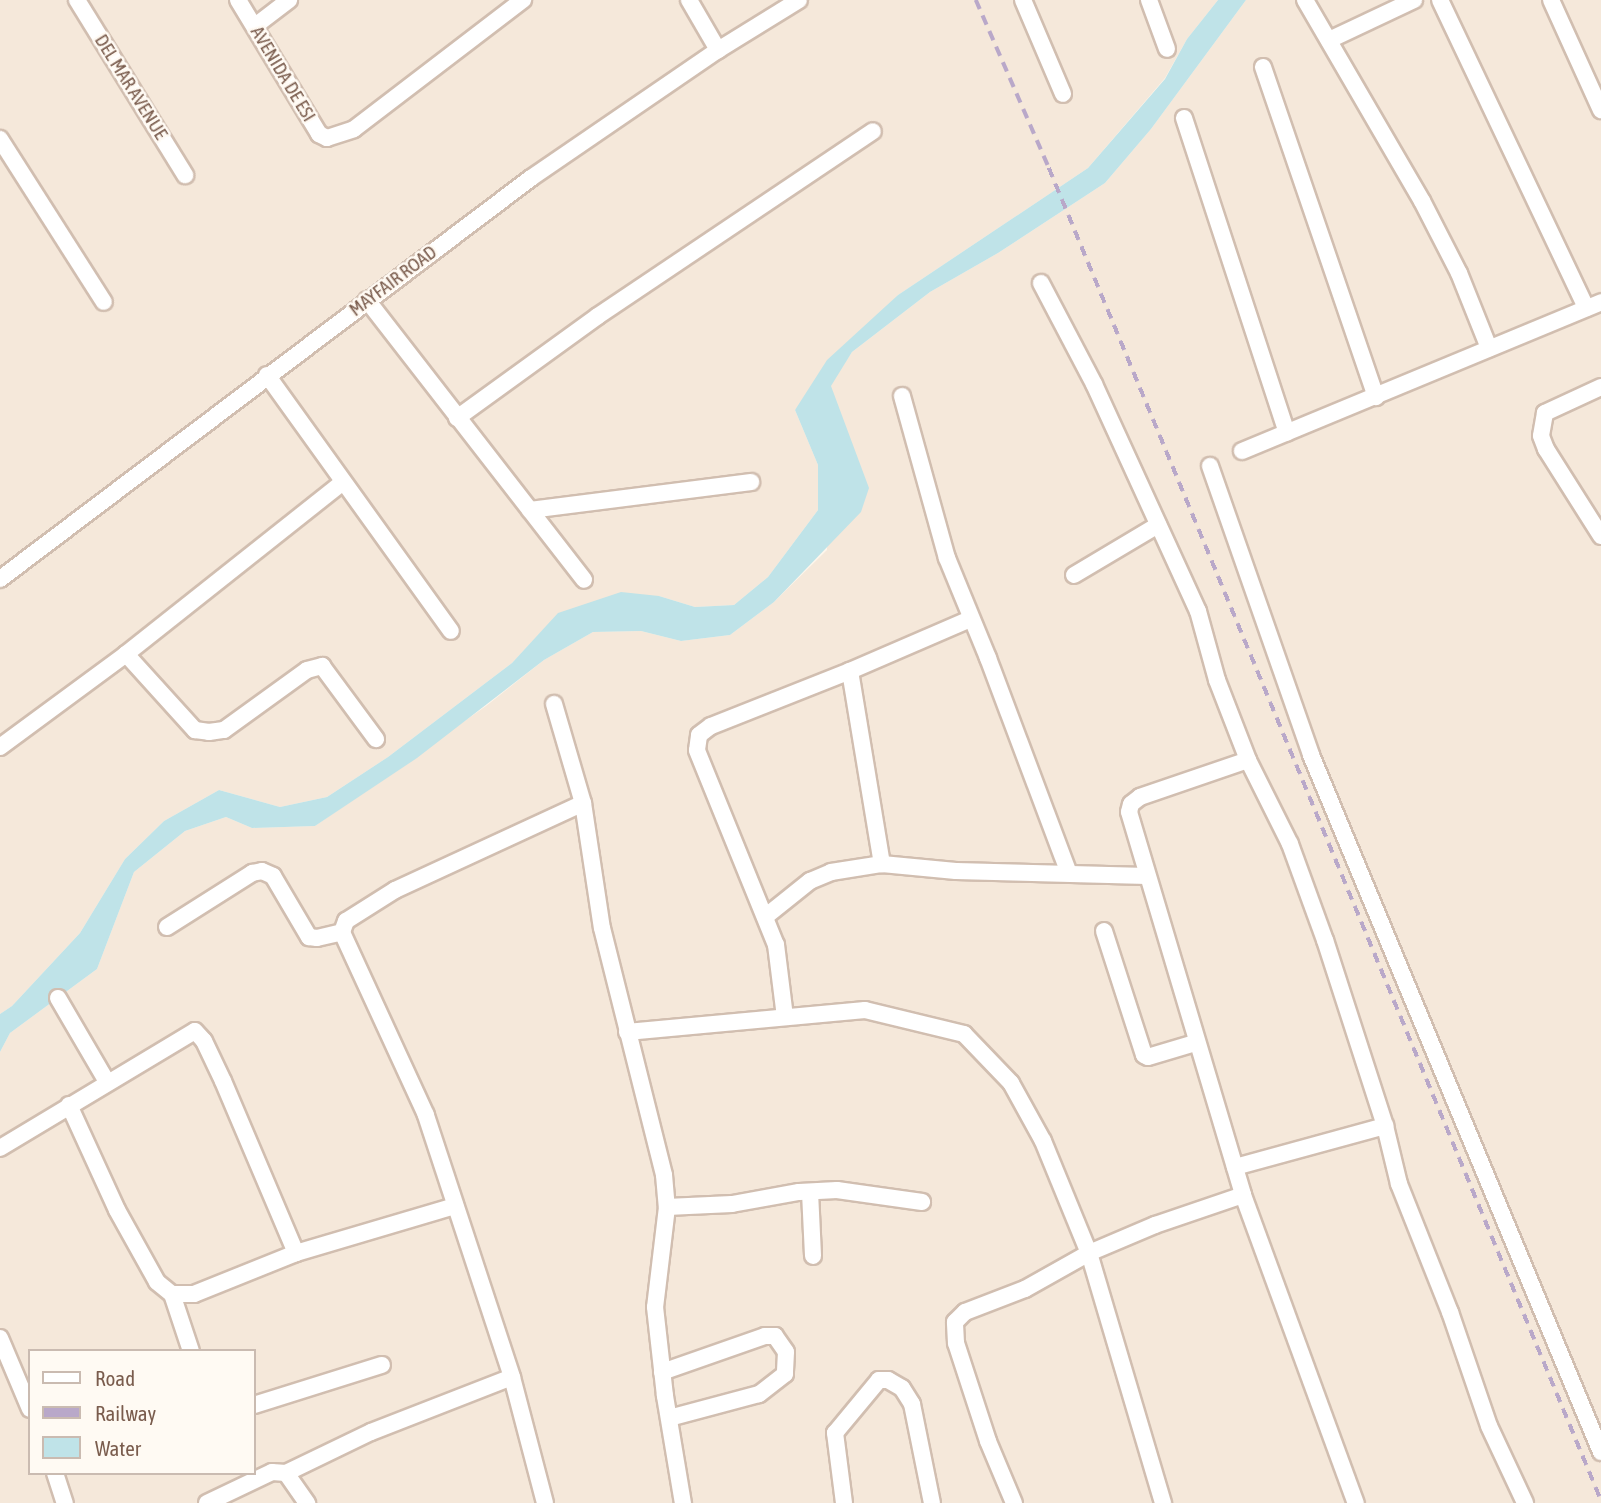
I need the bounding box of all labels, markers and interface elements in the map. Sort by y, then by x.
street label: AVENIDA DE ESI [246,22,320,126]
street label: DEL MAR AVENUE [90,30,172,144]
street label: MAYFAIR ROAD [345,241,441,321]
legend [28,1349,256,1475]
text: Road [95,1366,135,1390]
text: Railway [95,1401,156,1425]
text: Water [95,1436,141,1460]

